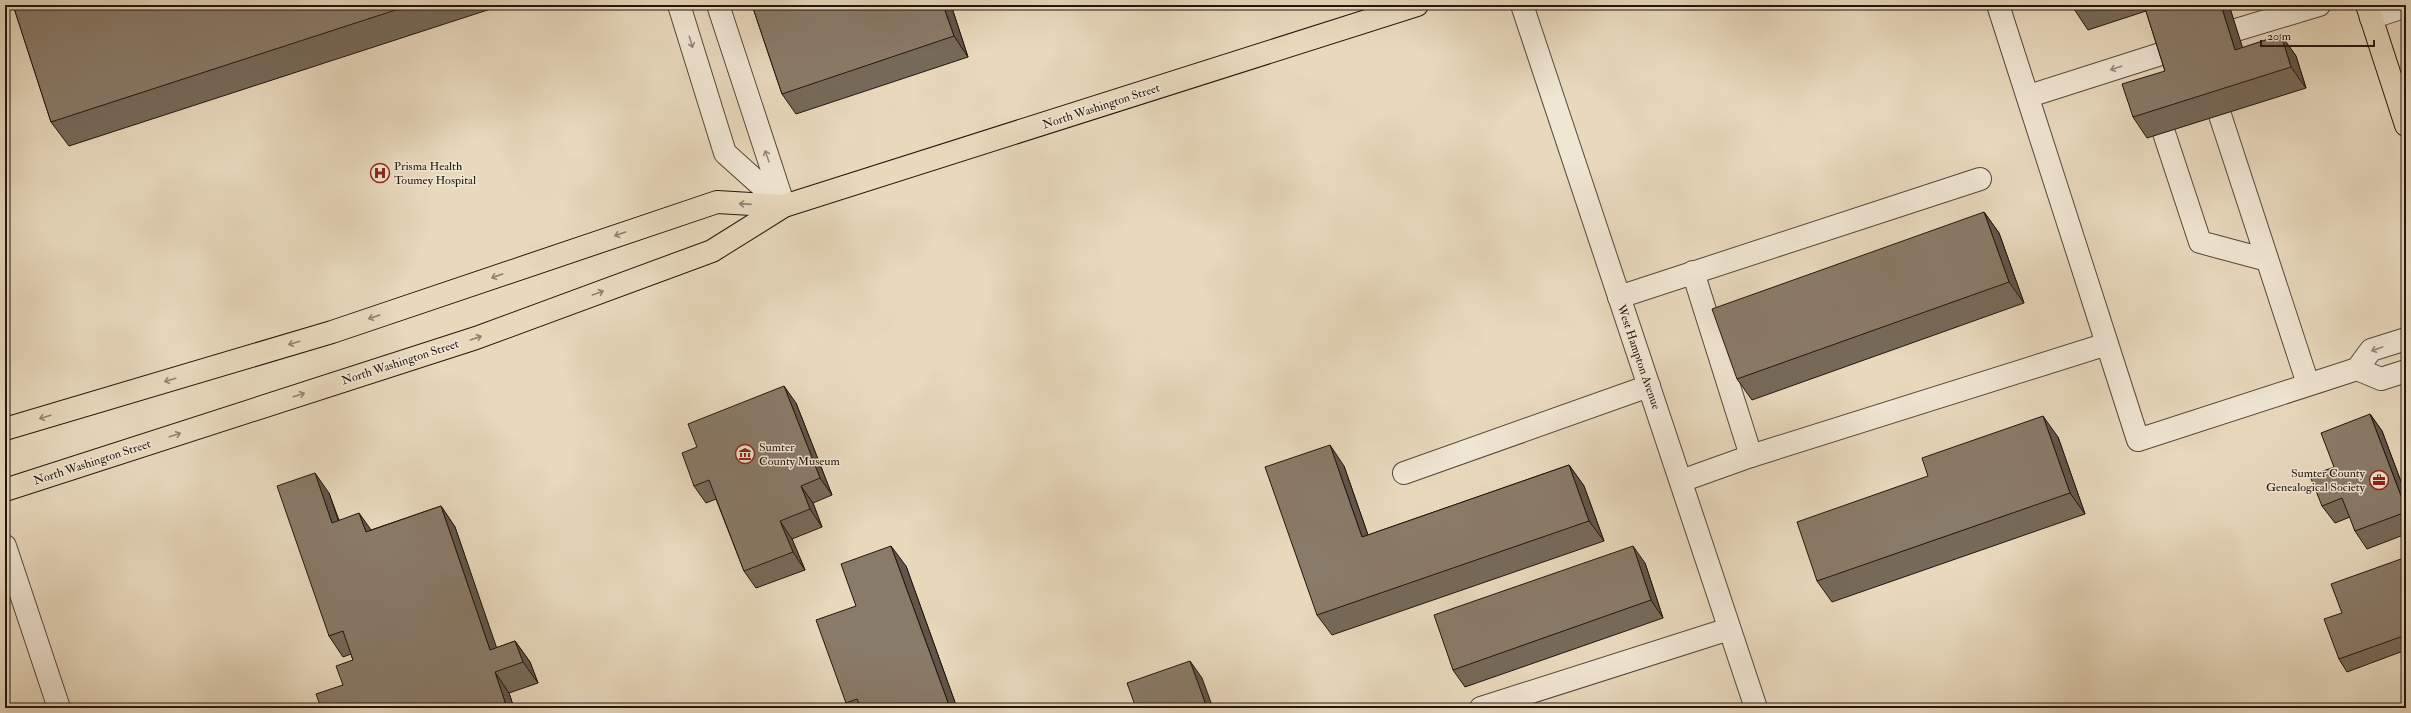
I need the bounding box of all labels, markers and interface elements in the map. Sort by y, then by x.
scale bar [2261,22,2374,48]
text: 20 m [2267,29,2292,44]
one-way arrow [688,36,695,49]
one-way arrow [2110,65,2122,73]
street label: North Washington Street [1041,80,1162,133]
one-way arrow [762,151,770,163]
place label: Prisma Health Toumey Hospital [394,159,476,188]
hospital icon: Prisma Health Toumey Hospital [369,162,391,184]
one-way arrow [739,200,752,207]
one-way arrow [615,231,627,239]
one-way arrow [491,273,504,280]
one-way arrow [591,288,603,296]
street label: West Hampton Avenue [1613,302,1664,412]
one-way arrow [368,314,380,322]
one-way arrow [469,334,482,341]
street label: North Washington Street [340,336,461,389]
one-way arrow [288,340,301,347]
one-way arrow [2372,345,2384,353]
one-way arrow [163,377,176,384]
one-way arrow [292,391,305,398]
one-way arrow [39,414,52,421]
one-way arrow [169,431,182,438]
street label: North Washington Street [32,436,153,489]
place label: Sumter County Museum [759,440,841,469]
museum icon: Sumter County Museum [734,443,756,465]
place label: Sumter County Genealogical Society [2266,466,2366,495]
office icon: Sumter County Genealogical Society [2368,469,2390,491]

